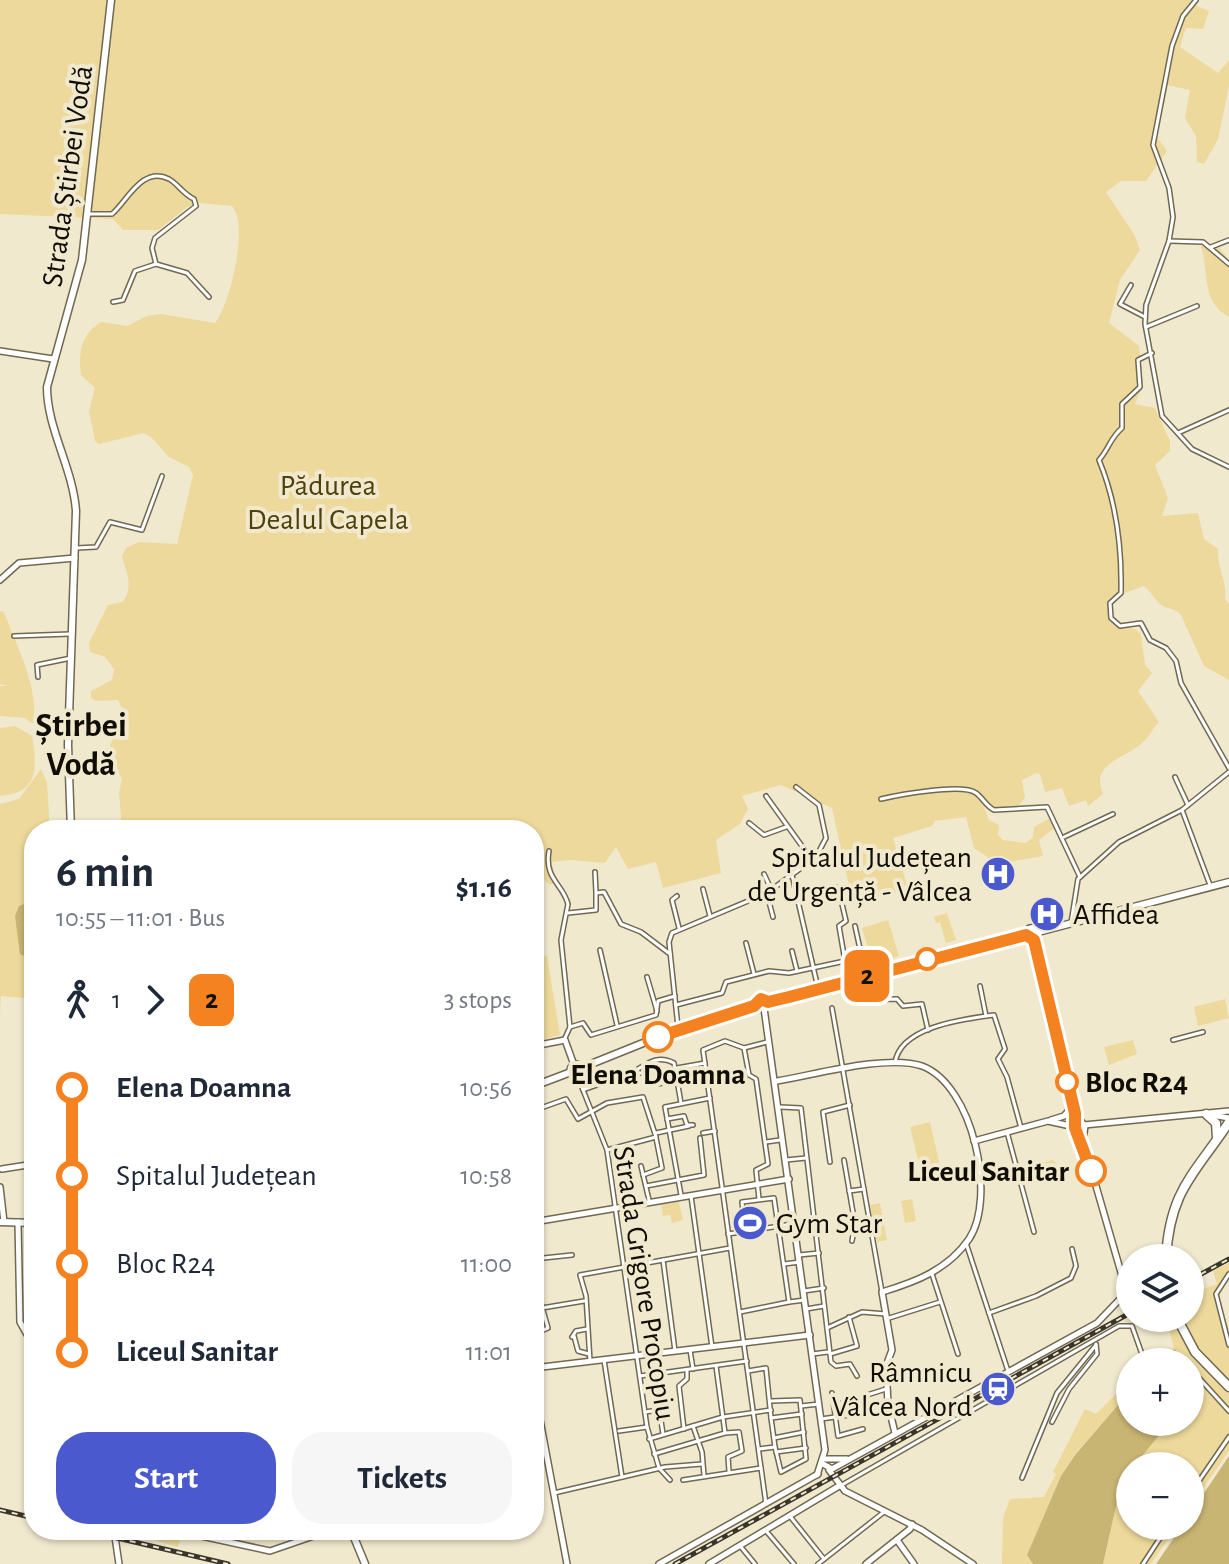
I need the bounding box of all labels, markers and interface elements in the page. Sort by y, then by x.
street label: Strada Știrbei Vodă [38,64,100,289]
park label: Pădurea Dealul Capela [247,471,409,535]
district label: Știrbei Vodă [35,709,127,782]
place label: Spitalul Județean de Urgență - Vâlcea [748,843,972,909]
text: 6 min [56,851,154,895]
hospital icon: Spitalul Județean de Urgență - Vâlcea [979,855,1017,893]
text: $1.16 [456,873,512,903]
hospital icon: Affidea [1028,895,1066,933]
place label: Affidea [1073,900,1159,930]
text: 10:55 – 11:01 · Bus [56,905,225,931]
unlabelled marker [916,948,938,970]
line badge: 2 [841,950,893,1002]
text: 2 [860,962,874,990]
icon: walk [56,978,100,1022]
icon: forward [133,978,177,1022]
text: 2 [205,986,218,1014]
text: 1 [112,987,121,1013]
text: 3 stops [444,987,512,1013]
marker: Elena Doamna [643,1022,673,1052]
place label: Elena Doamna [570,1060,746,1090]
place label: Bloc R24 [1085,1068,1188,1098]
marker: Bloc R24 [1056,1071,1078,1093]
text: Elena Doamna [116,1073,291,1103]
text: 10:56 [460,1075,512,1101]
street label: Strada Grigore Procopiu [608,1144,680,1422]
marker: Liceul Sanitar [1076,1156,1106,1186]
place label: Liceul Sanitar [907,1157,1070,1187]
text: Spitalul Județean [116,1161,317,1191]
text: 10:58 [460,1163,512,1189]
sports icon: Gym Star [731,1204,769,1242]
place label: Gym Star [776,1209,882,1239]
map controls [1116,1244,1204,1540]
button: layers [1116,1244,1204,1332]
text: Bloc R24 [116,1249,215,1279]
text: 11:00 [461,1251,512,1277]
text: Liceul Sanitar [116,1337,278,1367]
text: 11:01 [465,1339,512,1365]
button: + [1116,1348,1204,1436]
place label: Râmnicu Vâlcea Nord [832,1358,972,1422]
station icon: Râmnicu Vâlcea Nord [979,1370,1017,1408]
button: Start [56,1432,276,1524]
button: Tickets [292,1432,512,1524]
button: − [1116,1452,1204,1540]

